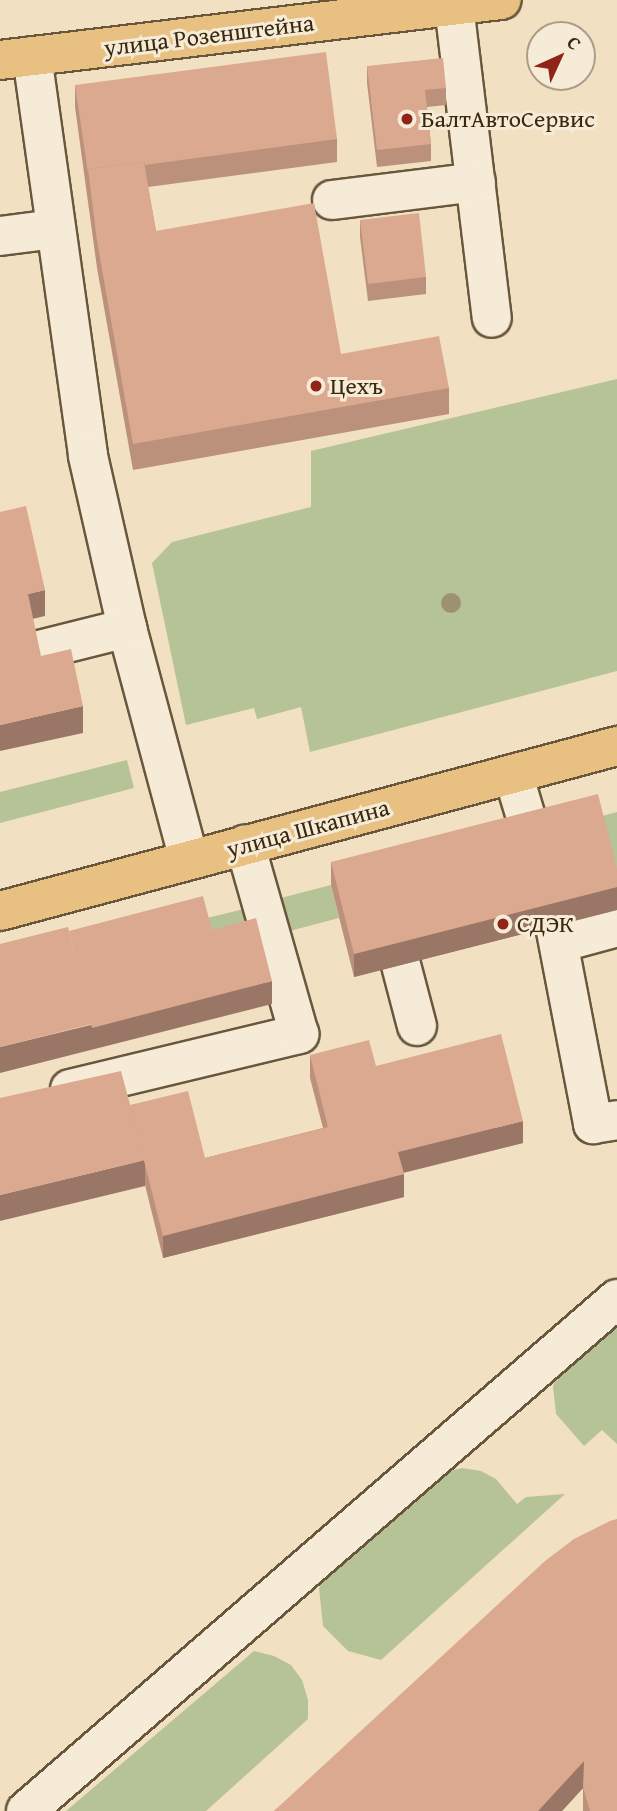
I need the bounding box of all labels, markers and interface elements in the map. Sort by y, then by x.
street label: улица Розенштейна [102,8,316,62]
north arrow [526,21,596,91]
text: С [561,29,588,56]
place label: БалтАвтоСервис [421,105,595,133]
marker: БалтАвтоСервис [399,111,415,127]
place label: Цехъ [330,372,383,400]
marker: Цехъ [308,378,324,394]
street label: улица Шкапина [223,792,393,864]
place label: СДЭК [517,910,574,938]
marker: СДЭК [495,916,511,932]

